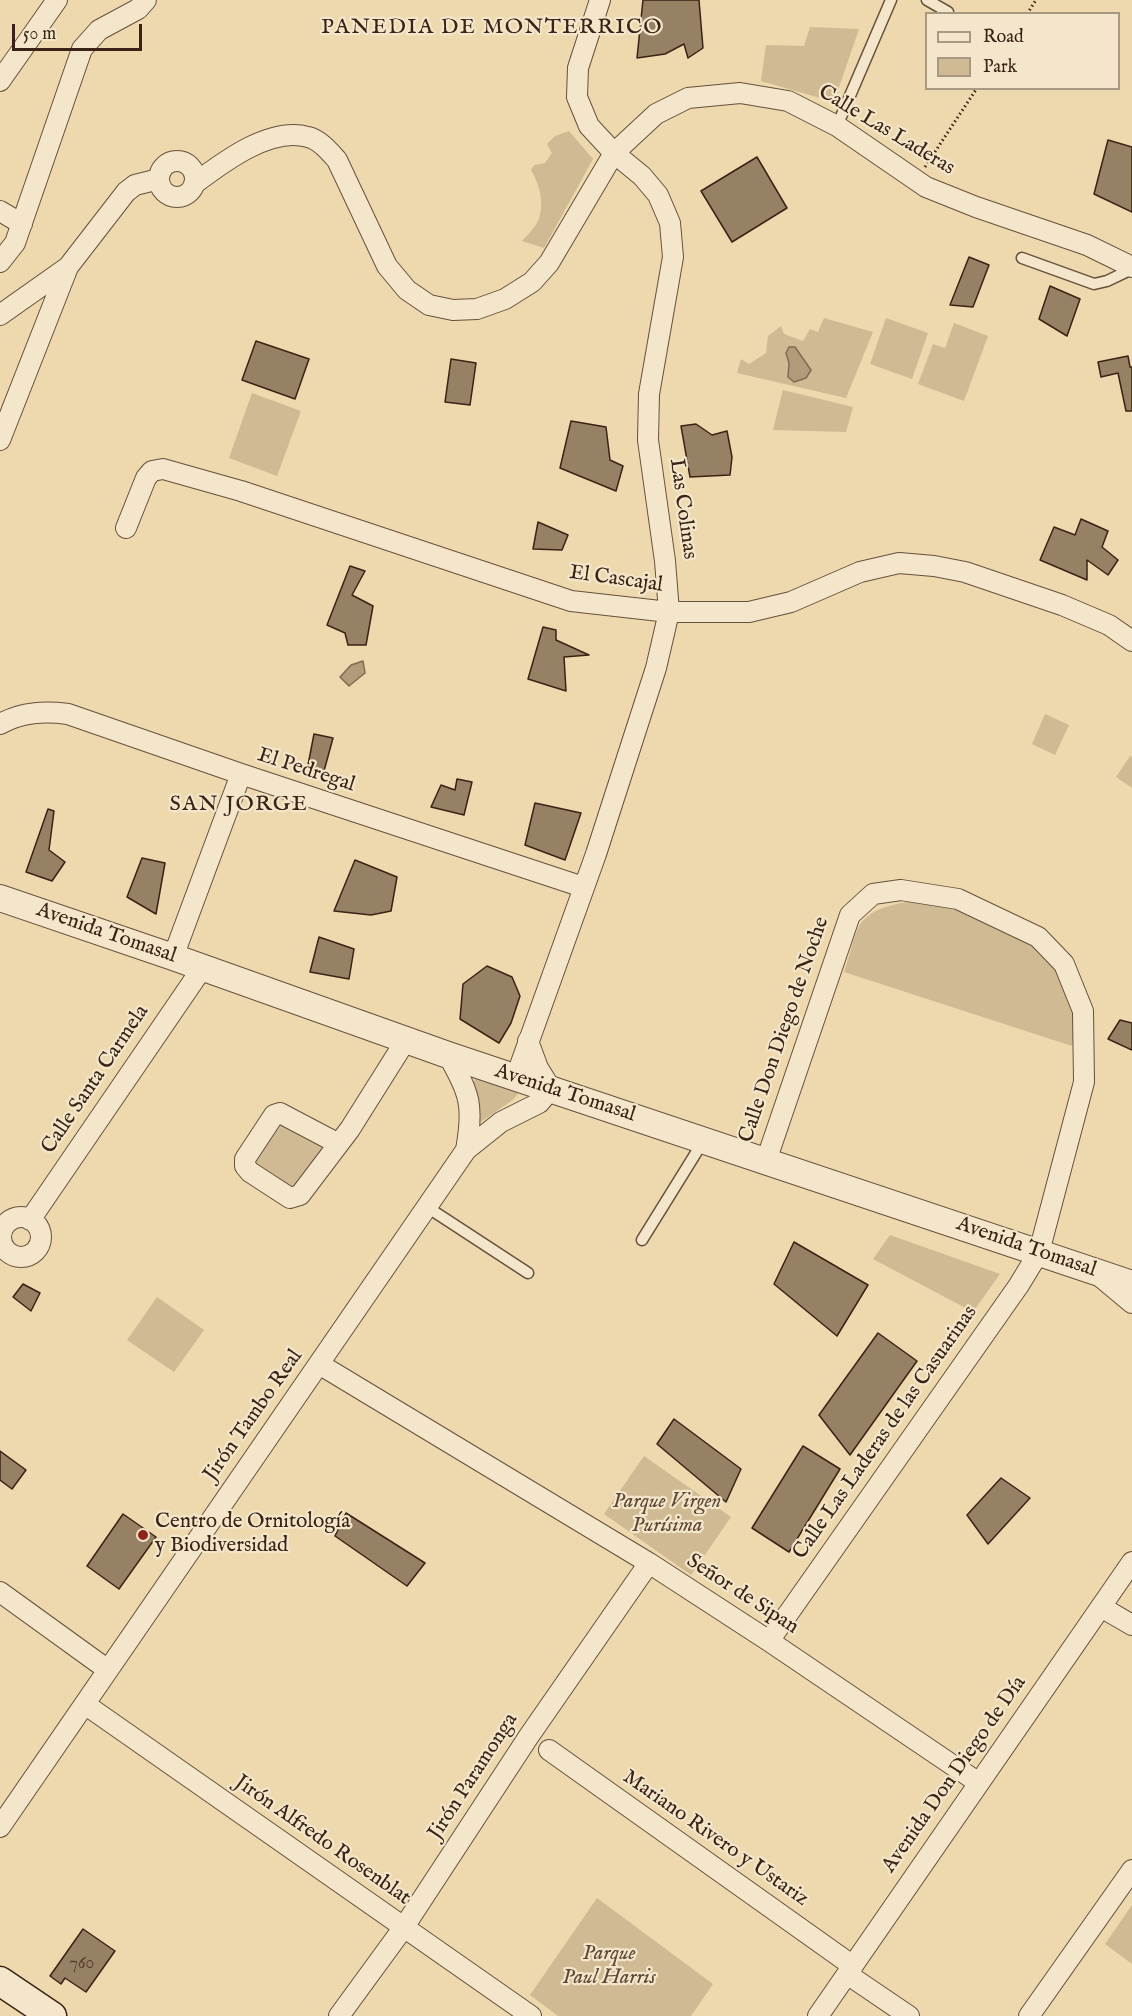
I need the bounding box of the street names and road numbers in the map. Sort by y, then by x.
street label: Calle Las Laderas [813,80,959,182]
street label: Las Colinas [662,457,702,561]
street label: El Cascajal [568,561,664,599]
street label: El Pedregal [254,743,358,799]
street label: Avenida Tomasal [33,898,179,970]
street label: Calle Don Diego de Noche [735,914,835,1146]
street label: Calle Santa Carmela [37,1001,155,1159]
street label: Avenida Tomasal [491,1059,639,1129]
street label: Avenida Tomasal [953,1212,1099,1284]
street label: Calle Las Laderas de las Casuarinas [789,1301,983,1565]
street label: Jirón Tambo Real [199,1345,309,1487]
street label: Señor de Sipan [681,1549,803,1641]
street label: Avenida Don Diego de Día [877,1672,1033,1878]
street label: Jirón Paramonga [424,1709,524,1845]
street label: Mariano Rivero y Ustariz [617,1765,813,1913]
street label: Jirón Alfredo Rosenblat [229,1771,415,1911]

